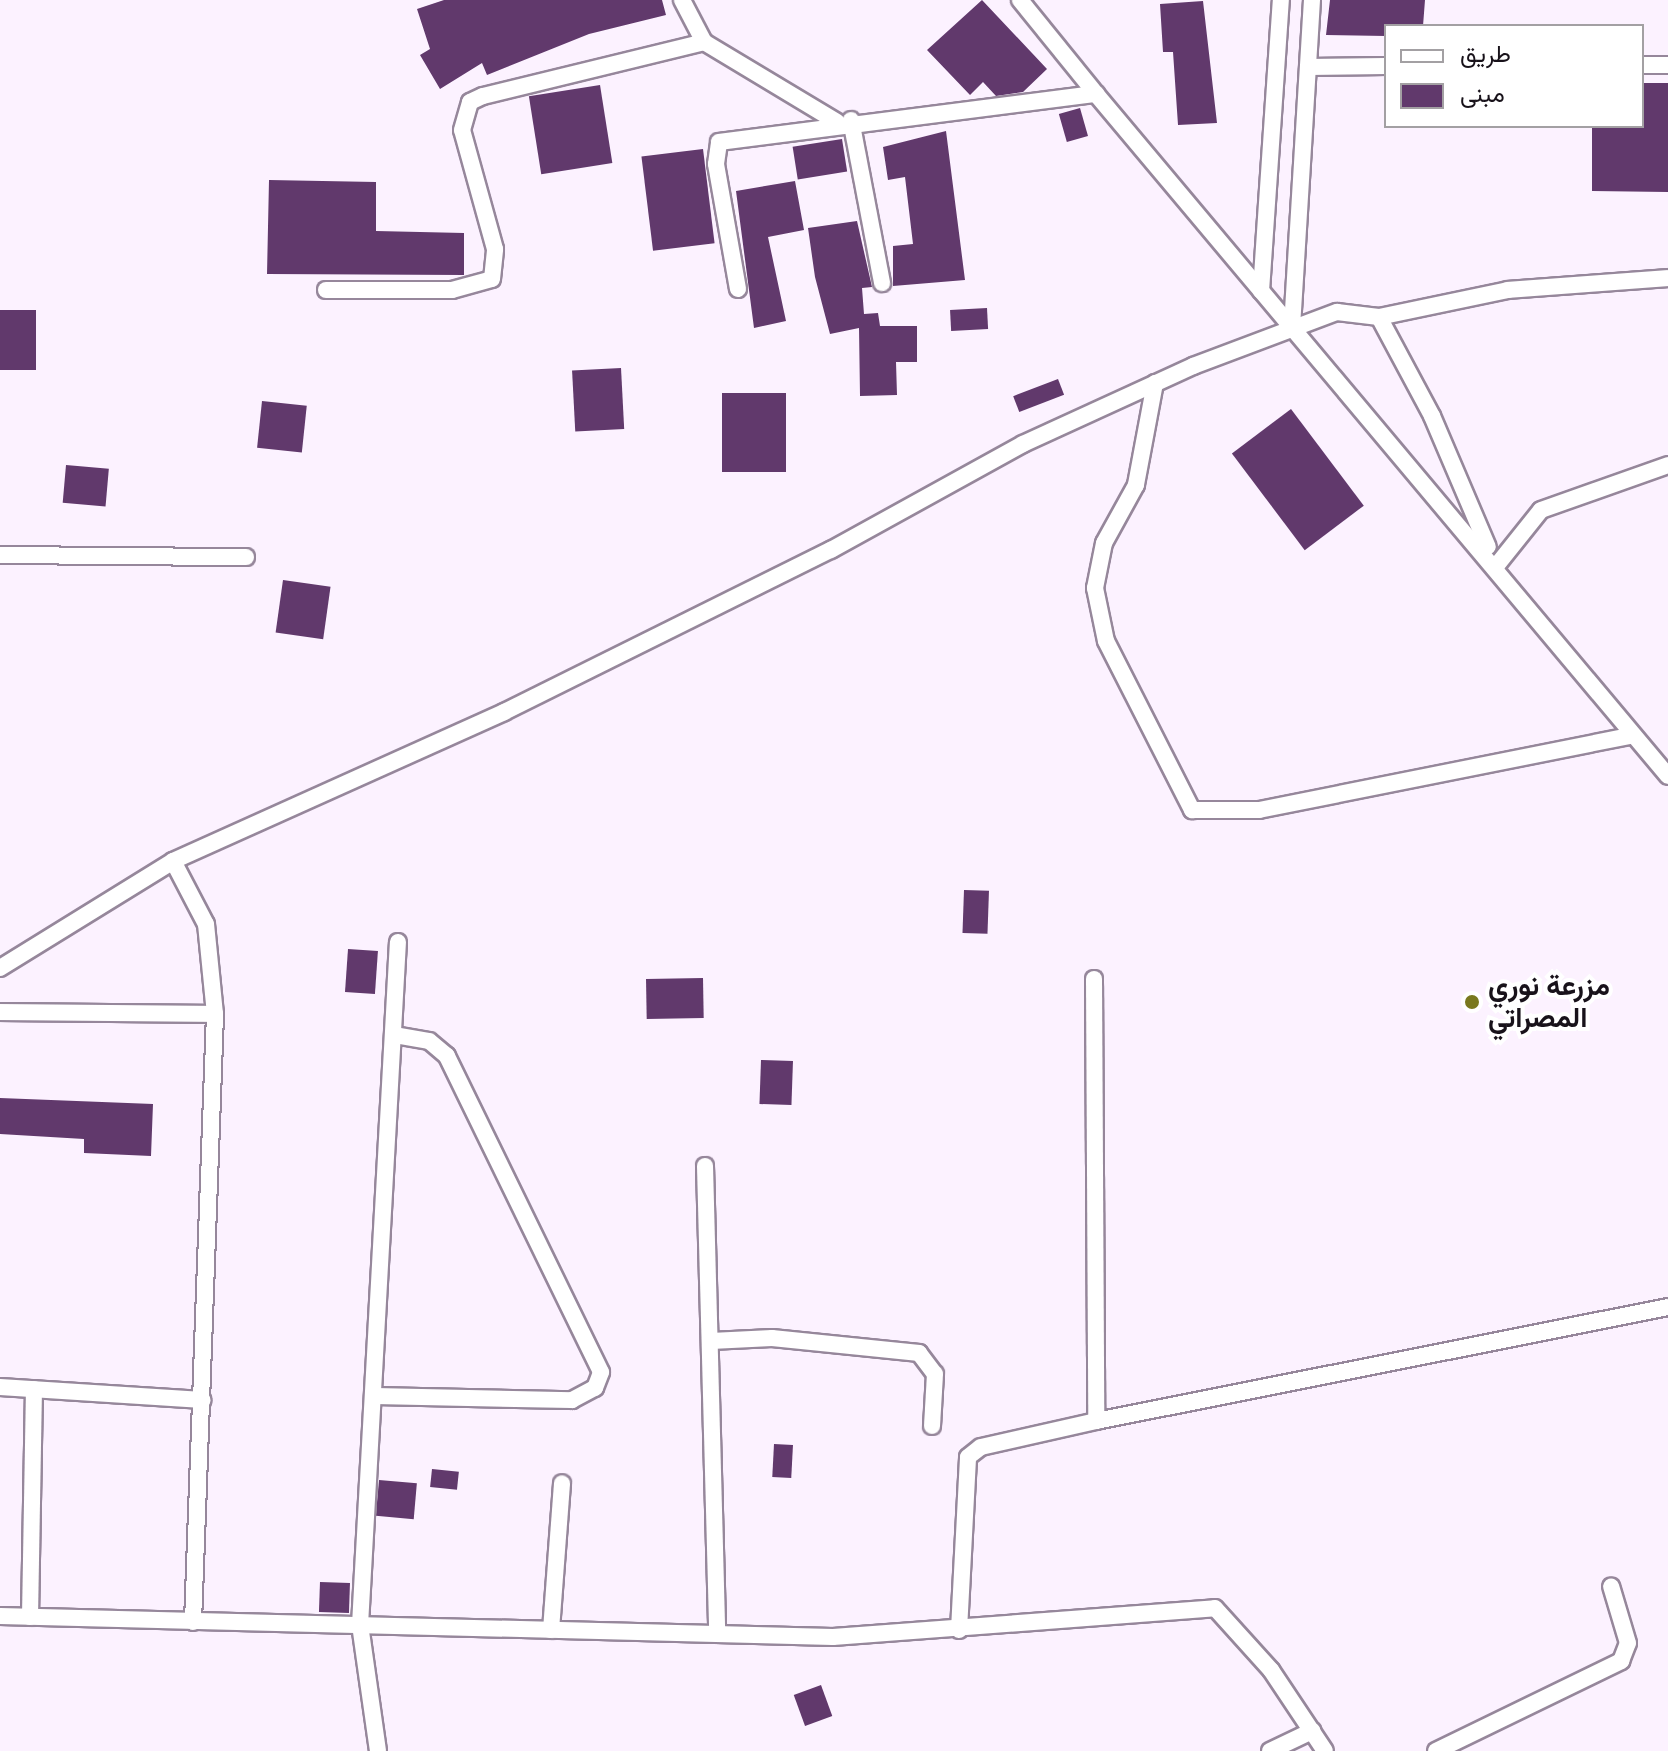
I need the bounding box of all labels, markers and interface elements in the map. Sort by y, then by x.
legend [1384,24,1644,128]
text: طريق [1460,41,1511,67]
text: مبنى [1460,81,1505,107]
place label: مزرعة نوري المصراتي [1488,969,1610,1035]
marker: مزرعة نوري المصراتي [1463,993,1481,1011]

